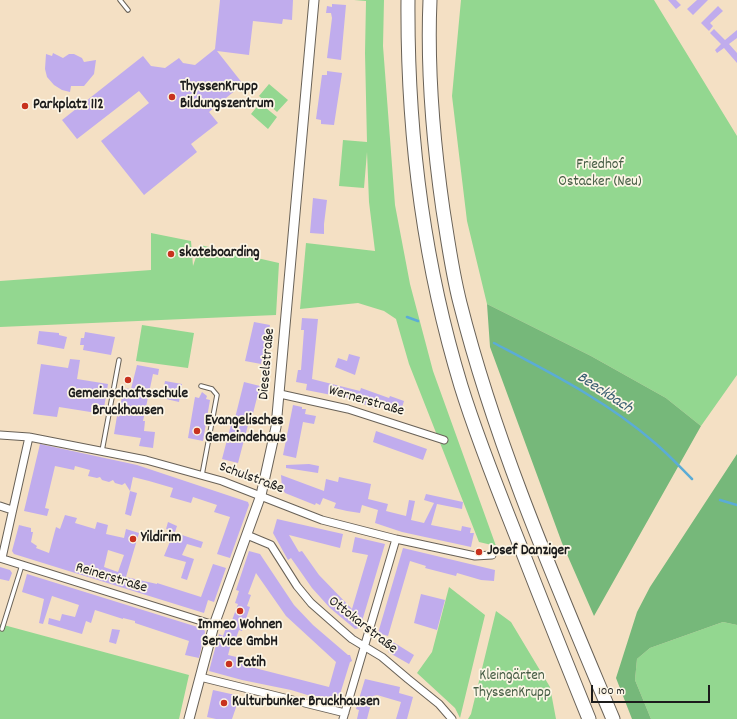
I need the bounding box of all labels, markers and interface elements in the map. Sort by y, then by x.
place label: ThyssenKrupp Bildungszentrum [180,79,274,114]
marker: ThyssenKrupp Bildungszentrum [167,92,177,102]
place label: Parkplatz 112 [33,97,104,115]
marker: Parkplatz 112 [20,101,30,111]
park label: Friedhof Ostacker (Neu) [558,157,642,192]
place label: skateboarding [179,245,260,263]
marker: skateboarding [166,249,176,259]
street label: Dieselstraße [256,327,280,401]
water label: Beeckbach [572,369,636,419]
marker: Gemeinschaftsschule Bruckhausen [123,375,133,385]
street label: Wernerstraße [326,383,406,421]
place label: Gemeinschaftsschule Bruckhausen [68,386,188,421]
place label: Evangelisches Gemeindehaus [205,413,286,448]
marker: Evangelisches Gemeindehaus [192,426,202,436]
street label: Schulstraße [216,459,286,499]
place label: Yildirim [141,530,181,548]
marker: Yildirim [128,534,138,544]
place label: Josef Danziger [487,543,570,561]
marker: Josef Danziger [474,547,484,557]
street label: Reinerstraße [73,560,149,598]
street label: Ottokarstraße [324,593,400,659]
marker: Immeo Wohnen Service GmbH [235,606,245,616]
place label: Immeo Wohnen Service GmbH [198,617,282,652]
place label: Fatih [237,655,266,673]
marker: Fatih [224,659,234,669]
park label: Kleingärten ThyssenKrupp [473,668,551,703]
scale bar [593,677,712,703]
text: 100 m [598,683,625,700]
place label: Kulturbunker Bruckhausen [232,694,380,712]
marker: Kulturbunker Bruckhausen [219,698,229,708]

